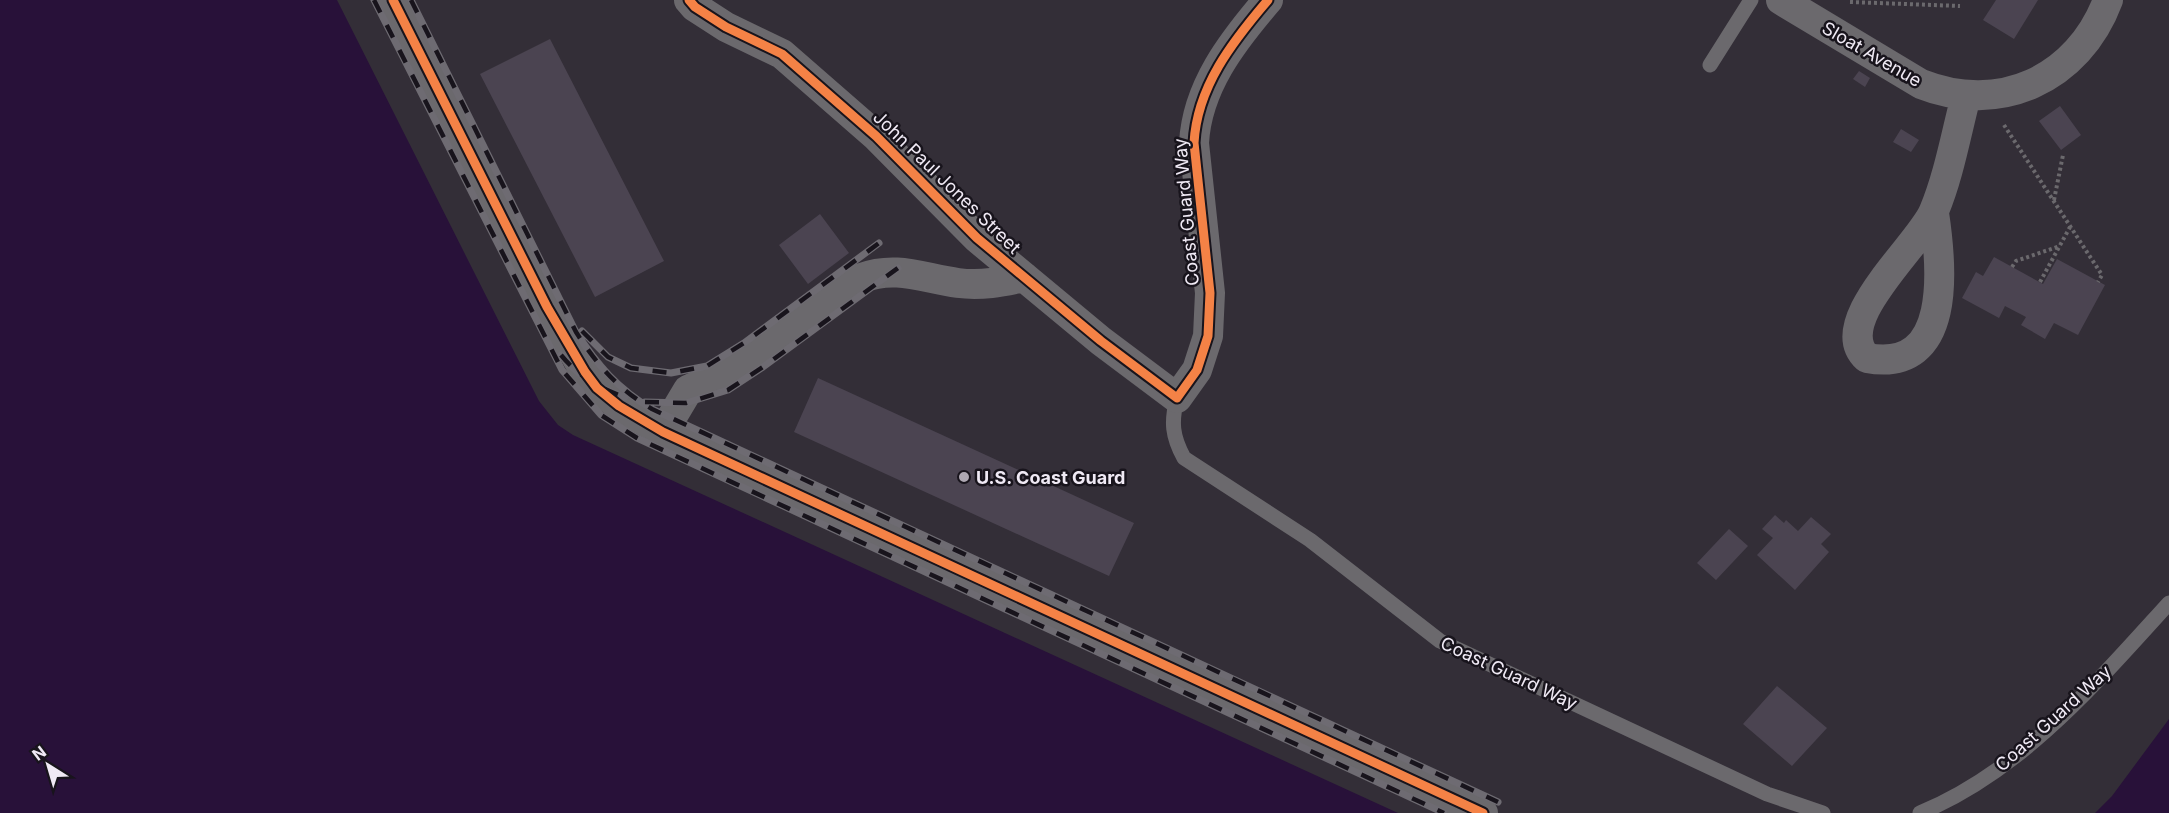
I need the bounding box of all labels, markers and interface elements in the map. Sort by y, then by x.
street label: Sloat Avenue [1819,17,1925,91]
street label: John Paul Jones Street [869,106,1025,258]
street label: Coast Guard Way [1169,137,1203,287]
place label: U.S. Coast Guard [976,467,1125,488]
marker: U.S. Coast Guard [957,470,971,484]
street label: Coast Guard Way [1437,632,1581,714]
street label: Coast Guard Way [1991,661,2115,775]
north arrow [18,735,78,795]
text: N [28,741,50,765]

